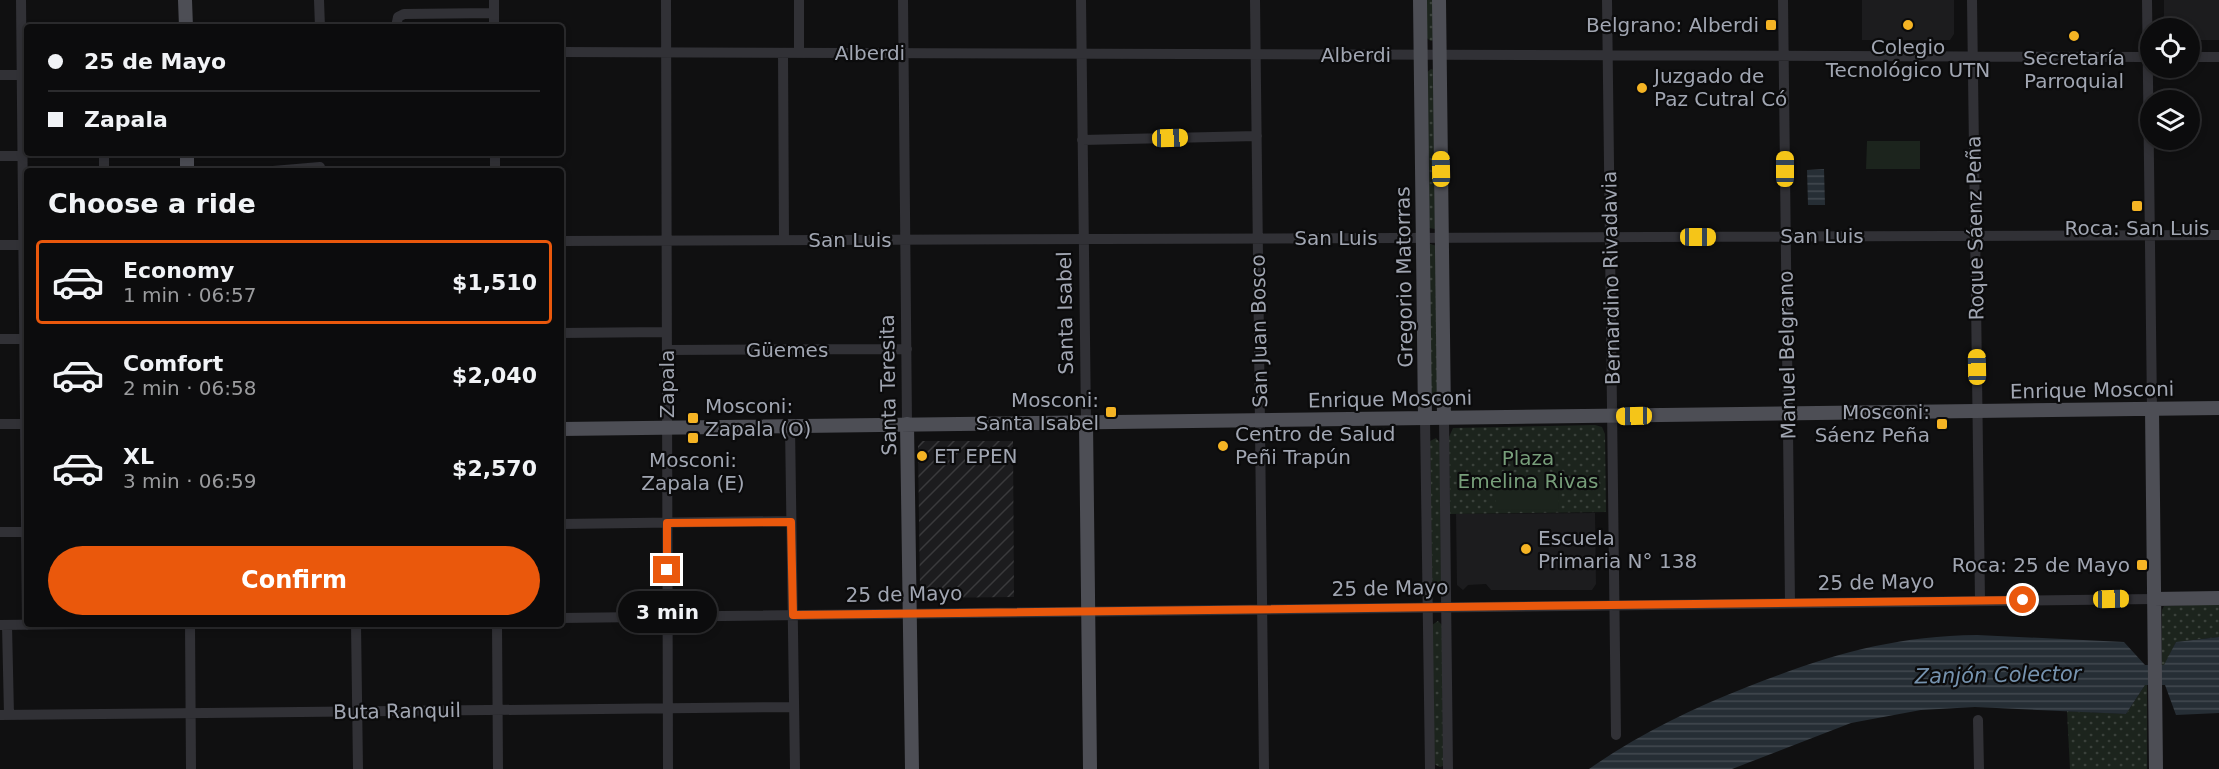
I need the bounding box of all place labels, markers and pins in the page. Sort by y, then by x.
place label: Belgrano: Alberdi [1586,13,1759,37]
marker: Belgrano: Alberdi [1764,18,1778,32]
marker: Colegio Tecnológico UTN [1901,18,1915,32]
marker: Secretaría Parroquial [2067,29,2081,43]
place label: Colegio Tecnológico UTN [1825,35,1990,82]
place label: Secretaría Parroquial [2023,46,2125,93]
place label: Juzgado de Paz Cutral Có [1652,64,1787,111]
marker: Juzgado de Paz Cutral Có [1635,81,1649,95]
marker: Roca: San Luis [2130,199,2144,213]
place label: Roca: San Luis [2064,216,2210,240]
place label: Mosconi: Santa Isabel [976,388,1099,435]
place label: Mosconi: Zapala (O) [705,394,811,441]
place label: Mosconi: Sáenz Peña [1815,400,1930,447]
marker: Mosconi: Santa Isabel [1104,405,1118,419]
marker: Mosconi: Zapala (O) [686,411,700,425]
marker: Mosconi: Sáenz Peña [1935,417,1949,431]
place label: Centro de Salud Peñi Trapún [1235,422,1395,469]
marker: Mosconi: Zapala (E) [686,431,700,445]
marker: Centro de Salud Peñi Trapún [1216,439,1230,453]
place label: ET EPEN [934,444,1018,468]
place label: Mosconi: Zapala (E) [641,448,745,495]
marker: ET EPEN [915,449,929,463]
place label: Escuela Primaria N° 138 [1538,526,1697,573]
marker: Escuela Primaria N° 138 [1519,542,1533,556]
place label: Roca: 25 de Mayo [1952,553,2130,577]
marker: Roca: 25 de Mayo [2135,558,2149,572]

